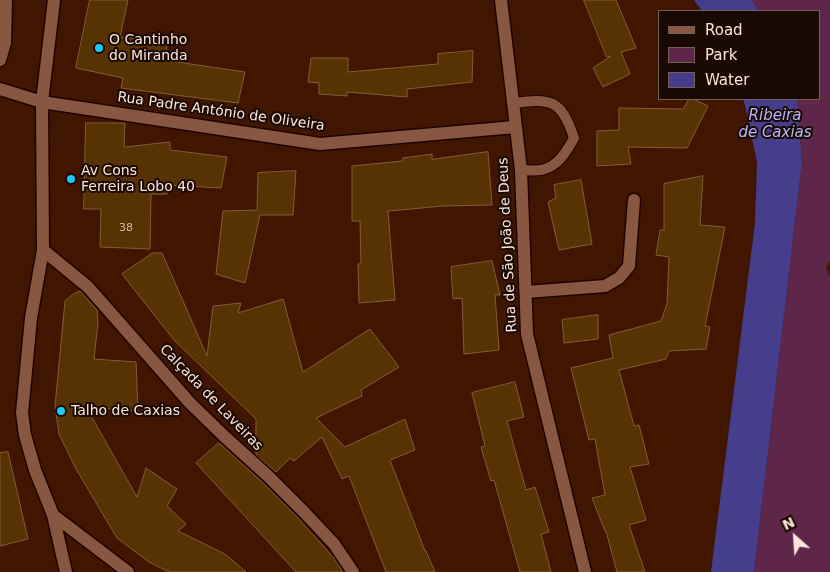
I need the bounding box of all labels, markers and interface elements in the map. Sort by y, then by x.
legend [658,10,820,100]
text: Road [705,21,743,39]
place label: O Cantinho do Miranda [109,32,188,64]
marker: O Cantinho do Miranda [93,42,105,54]
text: Park [705,46,737,64]
text: Water [705,71,749,89]
street label: Rua Padre António de Oliveira [116,89,326,135]
water label: Ribeira de Caxias [738,107,812,142]
street label: Rua de São João de Deus [495,157,521,333]
place label: Av Cons Ferreira Lobo 40 [81,163,195,196]
marker: Av Cons Ferreira Lobo 40 [65,173,77,185]
house number: 38 [119,221,133,235]
street label: Calçada de Laveiras [156,341,266,455]
place label: Talho de Caxias [71,403,180,419]
marker: Talho de Caxias [55,405,67,417]
north arrow [770,512,820,562]
text: N [780,514,797,533]

